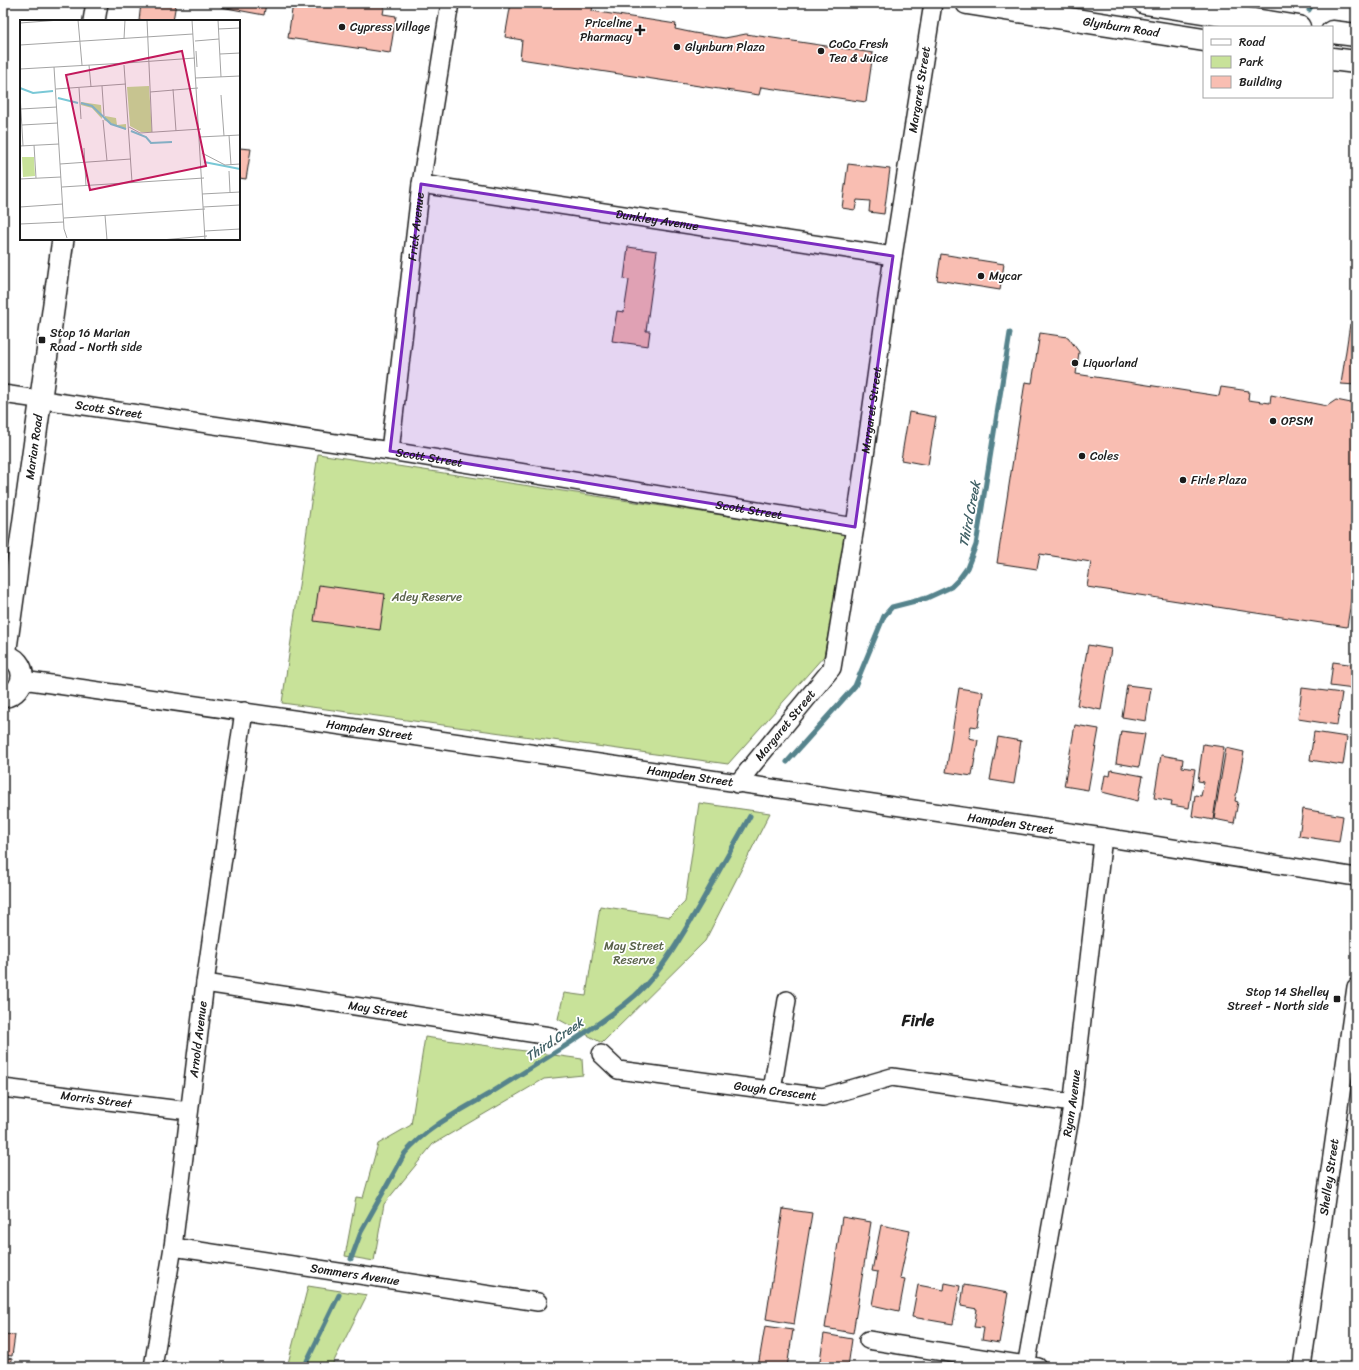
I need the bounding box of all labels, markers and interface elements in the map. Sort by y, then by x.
street label: Glynburn Road [1081,10,1163,44]
place label: Priceline Pharmacy [580,12,633,48]
place label: Cypress Village [350,16,430,38]
inset map [20,20,240,240]
marker: Cypress Village [337,22,347,32]
marker: Priceline Pharmacy [635,25,645,35]
legend [1203,26,1333,98]
text: Road [1239,31,1266,53]
place label: CoCo Fresh Tea & Juice [829,33,888,69]
place label: Glynburn Plaza [685,36,765,58]
marker: Glynburn Plaza [672,42,682,52]
street label: Margaret Street [902,45,937,134]
marker: CoCo Fresh Tea & Juice [816,46,826,56]
text: Park [1239,51,1264,73]
text: Building [1239,71,1282,93]
street label: Frick Avenue [401,191,431,262]
street label: Dunkley Avenue [614,203,700,237]
place label: Mycar [989,265,1023,287]
marker: Mycar [976,271,986,281]
place label: Stop 16 Marian Road - North side [50,322,142,358]
marker: Stop 16 Marian Road - North side [37,335,47,345]
place label: Liquorland [1083,352,1138,374]
marker: Liquorland [1070,358,1080,368]
street label: Margaret Street [854,365,888,455]
street label: Scott Street [74,394,144,425]
place label: OPSM [1281,410,1314,432]
street label: Marian Road [19,412,50,481]
marker: OPSM [1268,416,1278,426]
street label: Scott Street [394,441,464,474]
place label: Coles [1090,445,1119,467]
marker: Coles [1077,451,1087,461]
place label: Firle Plaza [1191,469,1247,491]
marker: Firle Plaza [1178,475,1188,485]
water label: Third Creek [952,477,988,549]
street label: Scott Street [714,493,784,526]
park label: Adey Reserve [391,586,462,608]
street label: Margaret Street [749,684,821,766]
street label: Hampden Street [325,713,414,747]
street label: Hampden Street [645,759,735,793]
street label: Hampden Street [966,806,1055,841]
park label: May Street Reserve [604,935,664,971]
place label: Stop 14 Shelley Street - North side [1227,981,1330,1017]
street label: May Street [347,994,409,1025]
marker: Stop 14 Shelley Street - North side [1332,994,1342,1004]
street label: Arnold Avenue [183,1000,214,1080]
district label: Firle [901,1006,935,1035]
water label: Third Creek [520,1010,590,1068]
street label: Ryan Avenue [1056,1068,1087,1138]
street label: Gough Crescent [733,1074,818,1107]
street label: Morris Street [59,1084,134,1115]
street label: Shelley Street [1313,1137,1345,1217]
street label: Sommers Avenue [309,1257,401,1292]

